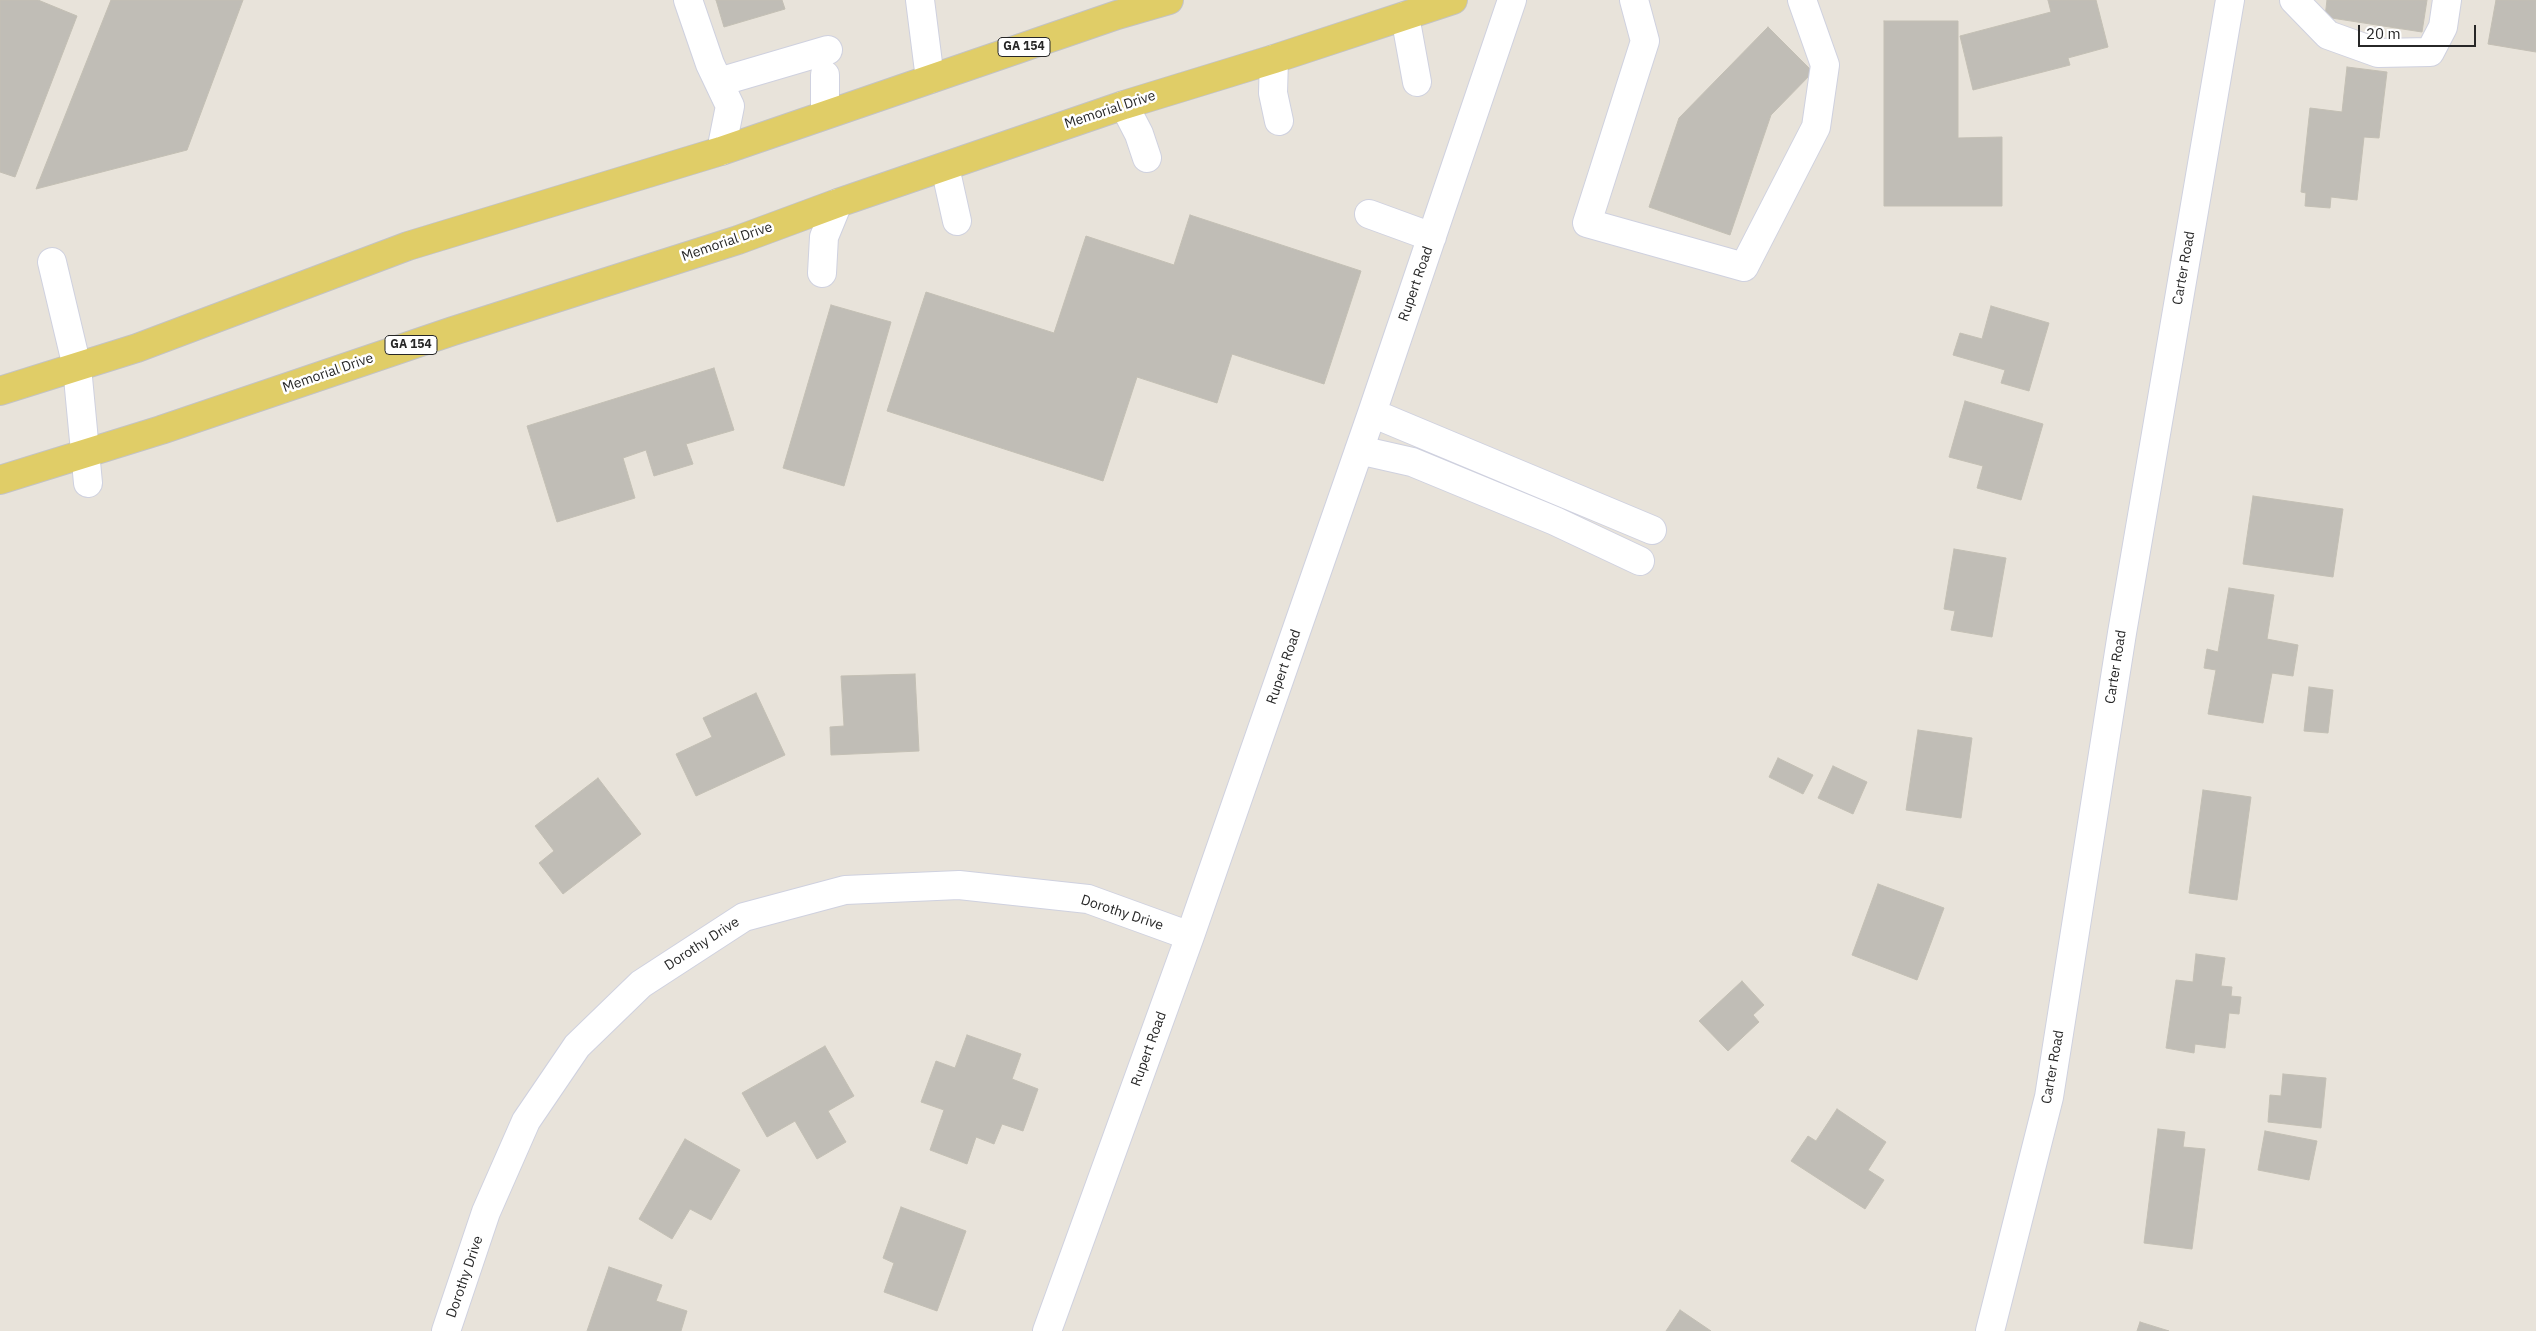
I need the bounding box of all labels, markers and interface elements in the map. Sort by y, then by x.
scale bar [2361,15,2478,47]
text: 20 m [2366,24,2401,43]
road number: GA 154 [998,38,1050,56]
street label: Memorial Drive [1062,87,1158,133]
street label: Memorial Drive [679,219,775,265]
street label: Carter Road [2169,230,2199,306]
street label: Rupert Road [1395,244,1437,324]
road number: GA 154 [385,336,437,354]
street label: Memorial Drive [280,350,376,396]
street label: Rupert Road [1263,627,1305,707]
street label: Carter Road [2102,629,2130,705]
street label: Dorothy Drive [1079,892,1165,934]
street label: Dorothy Drive [661,914,743,974]
street label: Rupert Road [1128,1009,1170,1089]
street label: Carter Road [2038,1029,2068,1105]
street label: Dorothy Drive [443,1234,487,1320]

